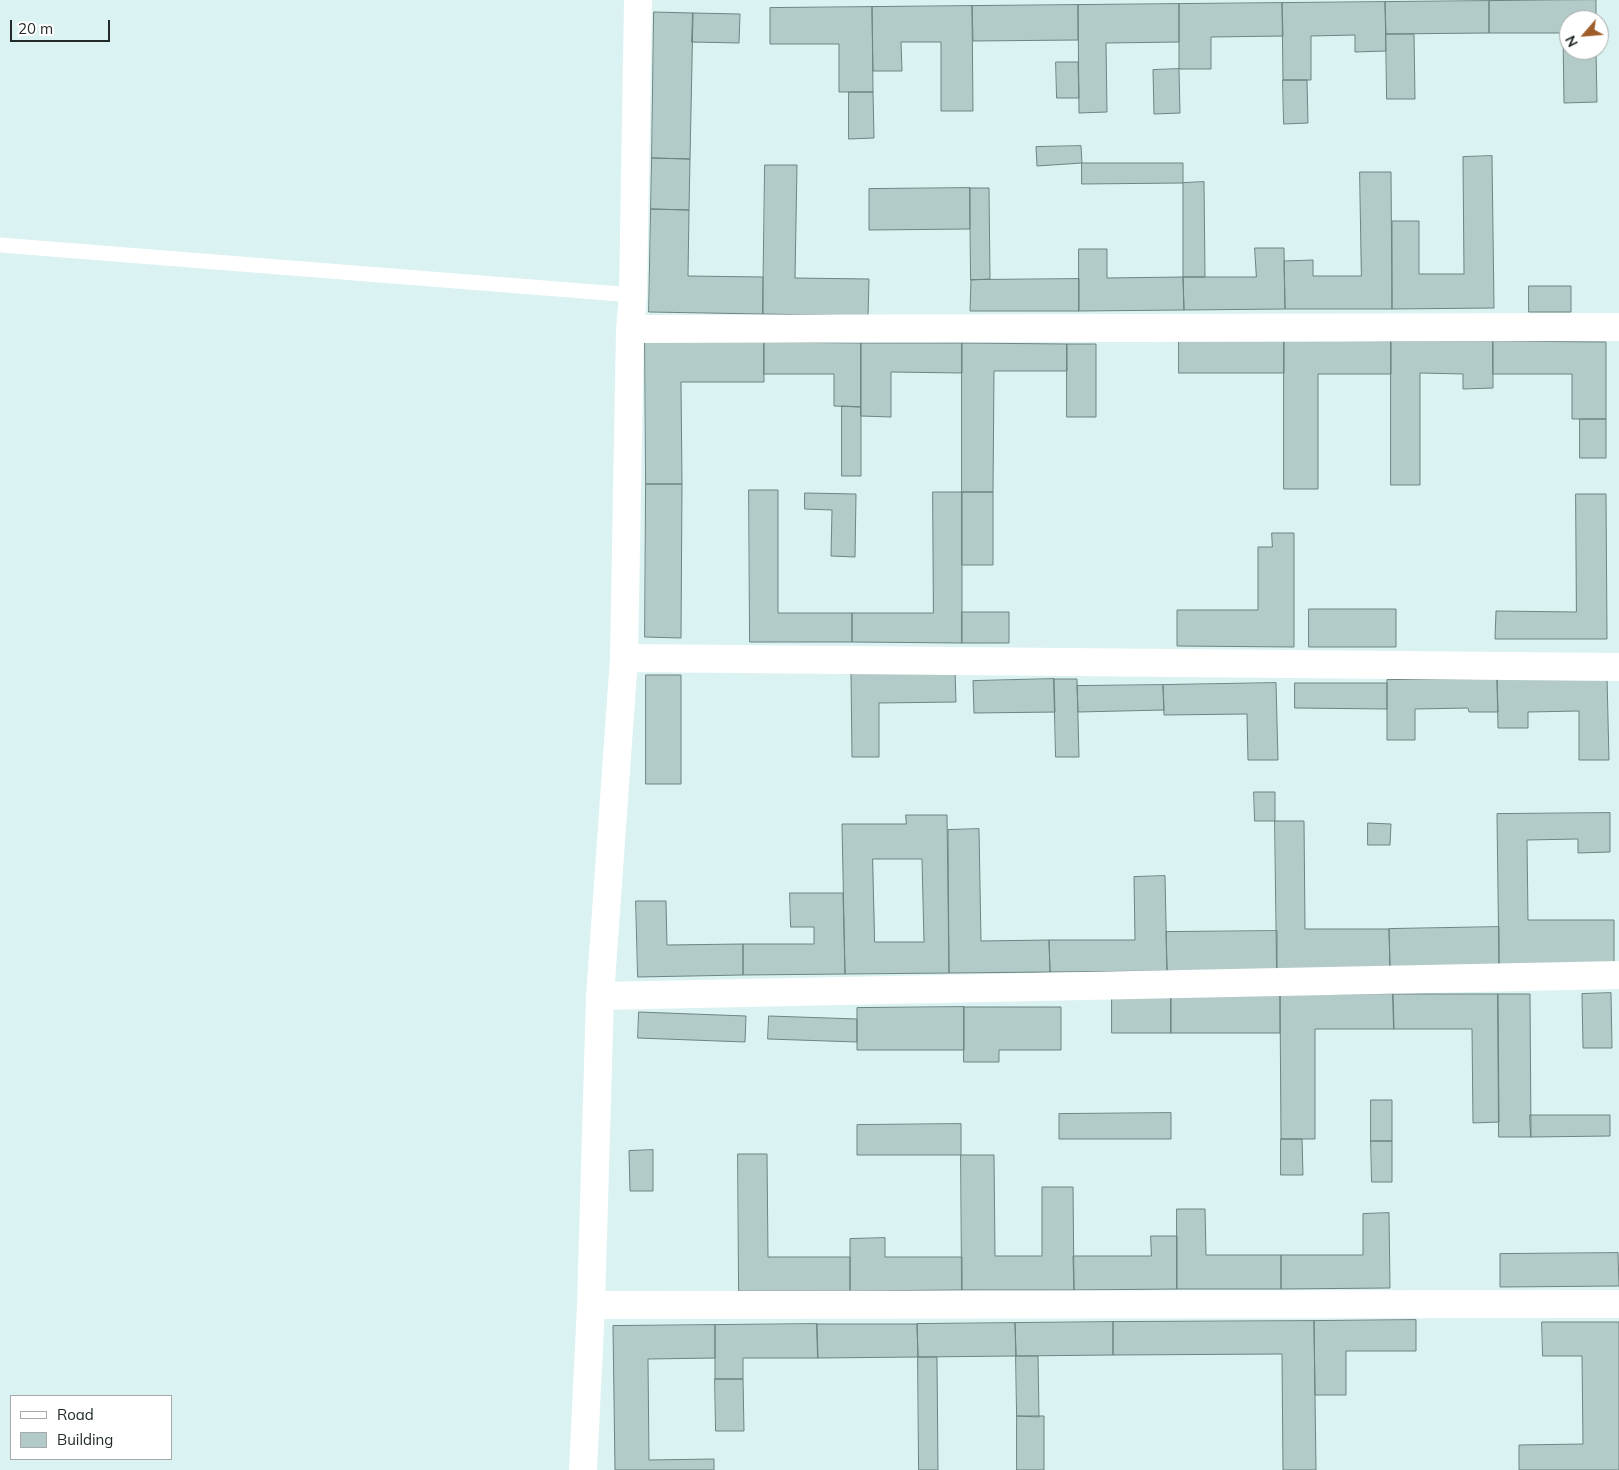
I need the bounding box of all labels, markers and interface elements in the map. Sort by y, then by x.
scale bar [12,10,112,42]
north arrow [1559,10,1609,60]
text: 20 m [18,19,53,38]
text: N [1561,33,1582,50]
legend [10,1395,172,1460]
text: Road [57,1405,94,1424]
text: Building [57,1430,113,1449]

